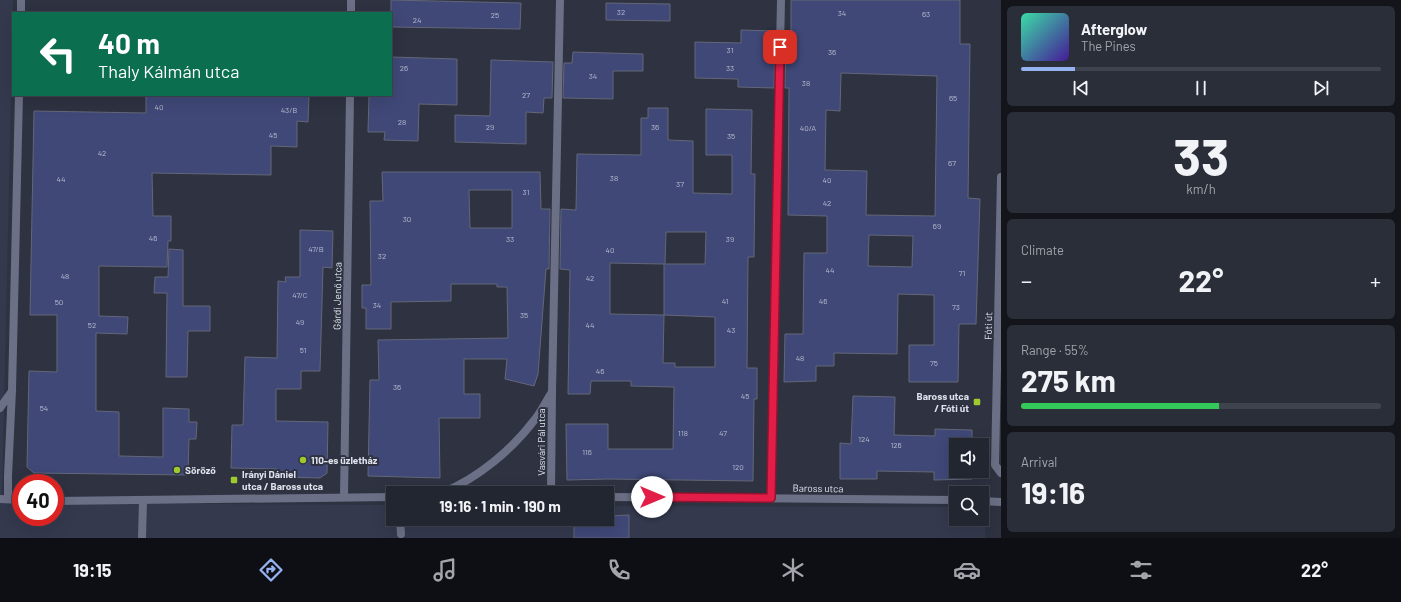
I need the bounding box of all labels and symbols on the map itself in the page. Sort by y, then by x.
house number: 32 [617,7,625,17]
house number: 34 [838,8,846,18]
house number: 63 [922,9,930,19]
house number: 25 [491,10,499,20]
house number: 24 [413,15,421,25]
pin [763,30,797,64]
house number: 31 [727,45,734,55]
house number: 36 [828,47,836,57]
house number: 26 [400,63,408,73]
house number: 33 [726,63,734,73]
house number: 34 [589,71,597,81]
house number: 38 [802,78,810,88]
house number: 27 [522,90,530,100]
house number: 65 [949,93,957,103]
house number: 40 [155,102,163,112]
house number: 43/B [281,105,297,115]
house number: 28 [398,117,406,127]
house number: 29 [486,122,494,132]
house number: 36 [651,122,659,132]
house number: 40/A [800,123,816,133]
house number: 45 [269,130,277,140]
house number: 35 [727,131,735,141]
house number: 42 [98,148,106,158]
house number: 67 [948,158,956,168]
house number: 38 [610,173,618,183]
house number: 44 [57,174,65,184]
house number: 40 [823,175,831,185]
house number: 37 [676,179,684,189]
house number: 31 [523,187,530,197]
house number: 42 [823,198,831,208]
house number: 30 [403,214,411,224]
house number: 69 [933,221,941,231]
house number: 46 [149,233,157,243]
house number: 33 [506,234,514,244]
house number: 39 [726,234,734,244]
house number: 47/B [308,244,324,254]
house number: 40 [606,245,614,255]
house number: 32 [378,251,386,261]
street label: Gárdi Jenő utca [330,262,344,330]
house number: 44 [826,265,834,275]
house number: 71 [959,268,966,278]
house number: 48 [61,271,69,281]
house number: 42 [586,273,594,283]
house number: 47/C [292,290,308,300]
house number: 41 [722,296,728,306]
house number: 46 [819,296,827,306]
house number: 50 [55,297,63,307]
house number: 34 [373,300,381,310]
house number: 73 [952,302,960,312]
house number: 35 [520,310,528,320]
street label: Fóti út [982,312,994,340]
house number: 49 [296,317,304,327]
house number: 52 [88,320,96,330]
house number: 44 [586,320,594,330]
house number: 43 [727,325,735,335]
house number: 51 [300,345,307,355]
house number: 48 [796,353,804,363]
house number: 75 [930,358,938,368]
house number: 46 [596,366,604,376]
house number: 36 [393,382,401,392]
place label: Baross utca / Fóti út [916,390,969,414]
house number: 45 [741,391,749,401]
marker: Baross utca / Fóti út [972,397,982,407]
house number: 54 [40,403,48,413]
street label: Vasvári Pál utca [535,408,547,476]
house number: 118 [678,428,688,438]
house number: 47 [719,428,727,438]
house number: 124 [858,434,870,444]
house number: 126 [890,440,902,450]
house number: 116 [582,447,592,457]
place label: 110-es üzletház [311,454,378,466]
marker: 110-es üzletház [298,455,308,465]
house number: 120 [732,462,744,472]
place label: Söröző [185,464,216,476]
marker: Söröző [172,465,182,475]
place label: Irányi Dániel utca / Baross utca [242,468,323,492]
speed limit sign: 40 [12,474,64,526]
marker: Irányi Dániel utca / Baross utca [229,475,239,485]
position arrow [631,476,673,518]
street label: Baross utca [792,482,844,494]

